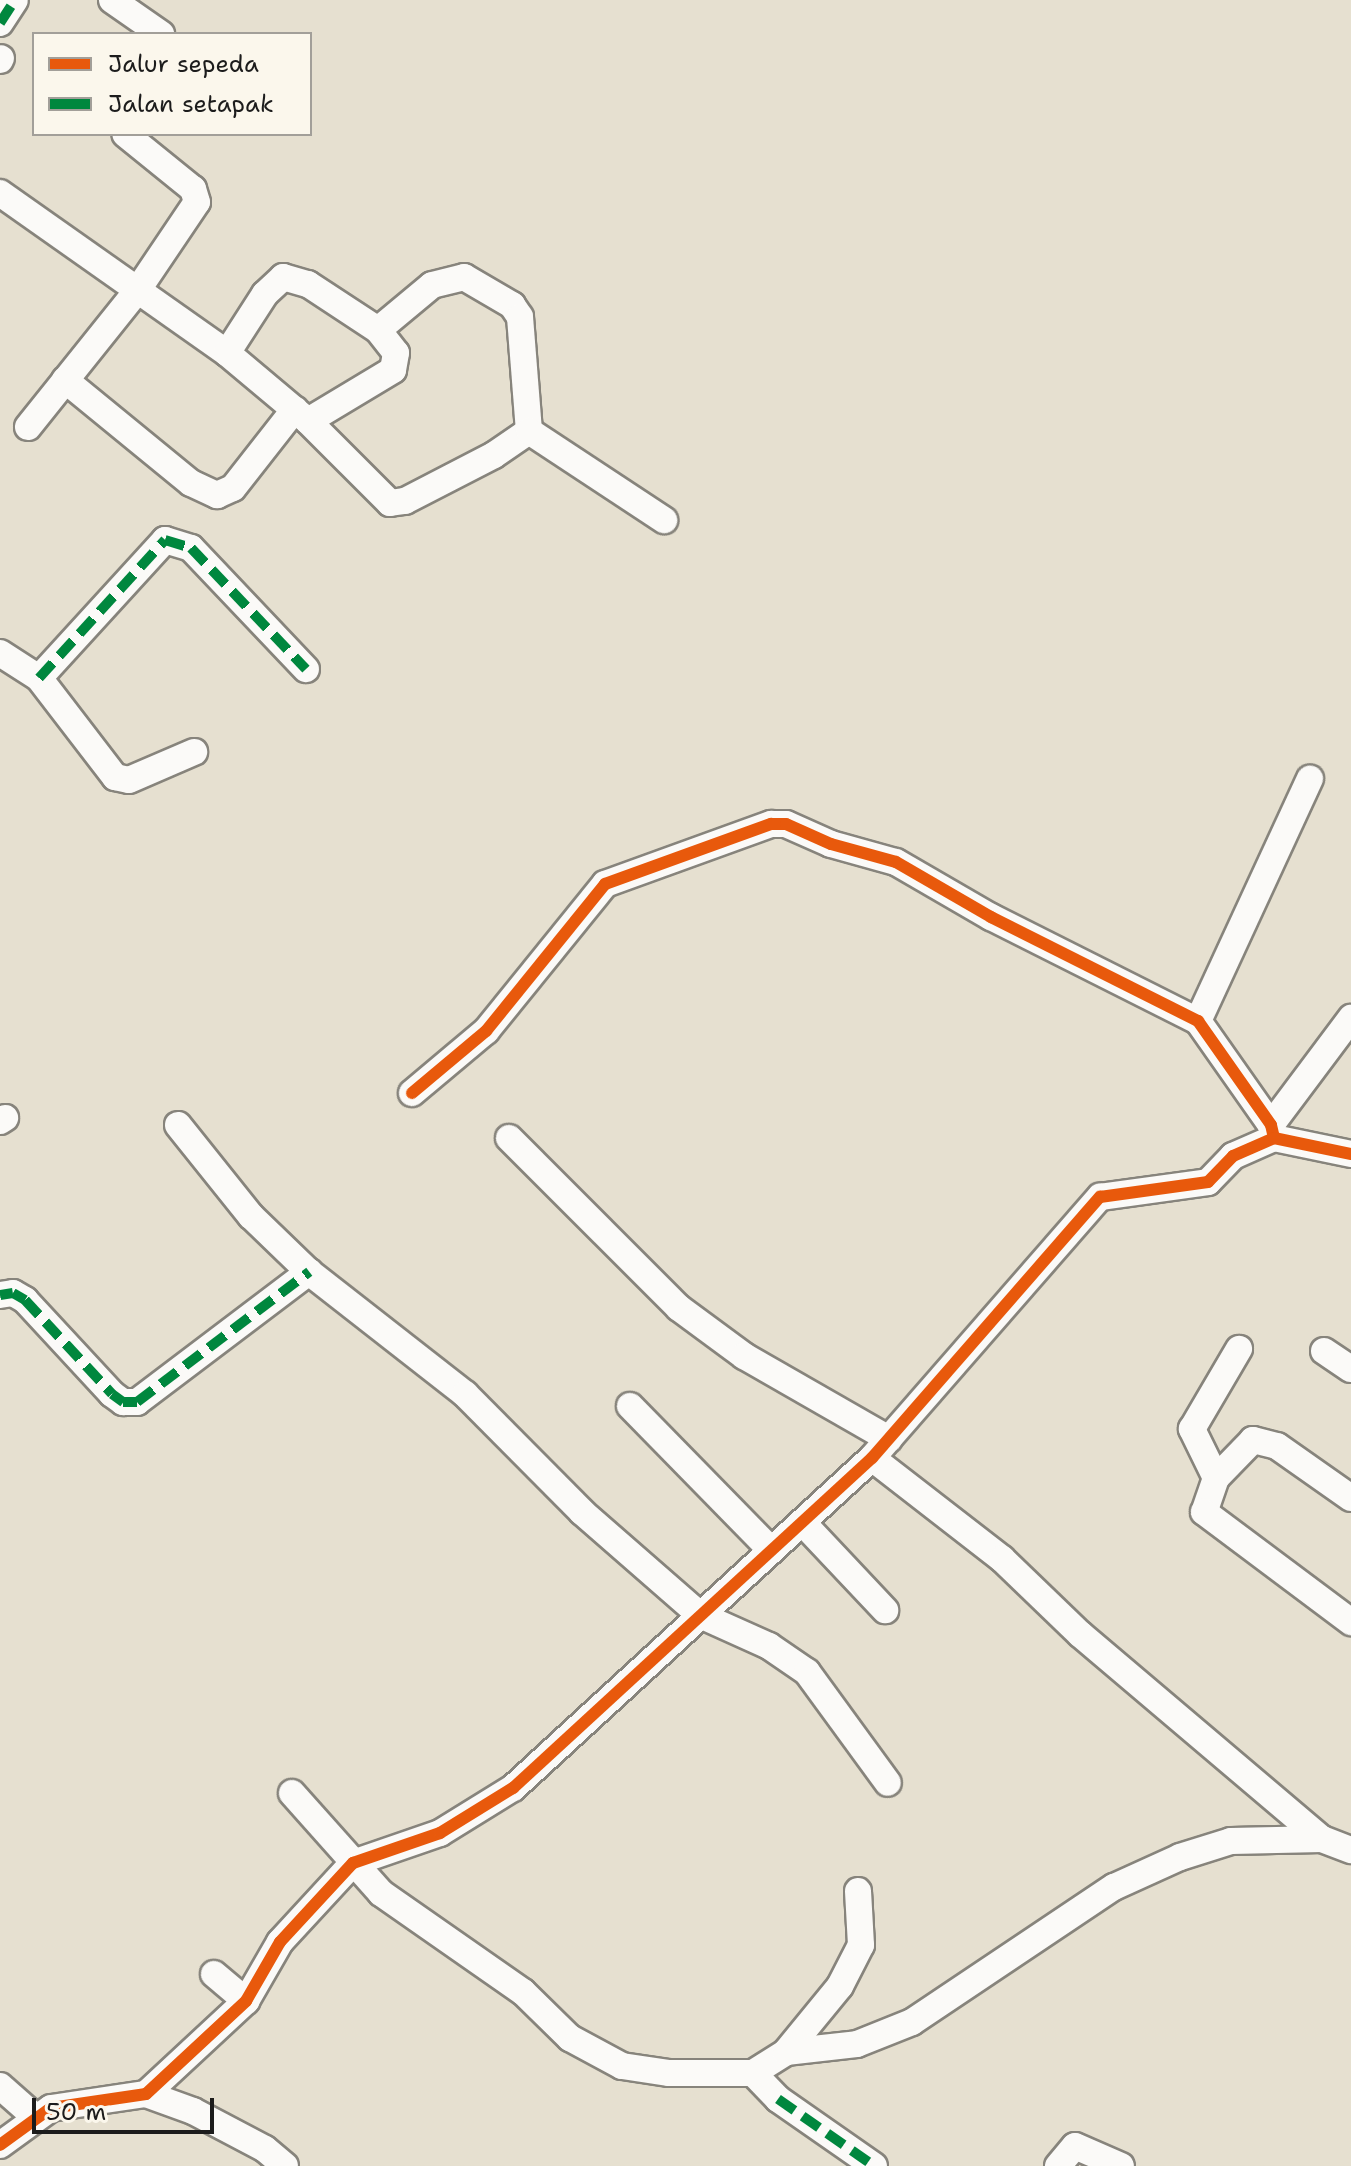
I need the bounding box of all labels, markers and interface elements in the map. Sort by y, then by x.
legend [32,32,312,136]
text: Jalur sepeda [108,48,259,80]
text: Jalan setapak [108,88,274,120]
scale bar [36,2082,218,2132]
text: 50 m [46,2096,106,2128]

